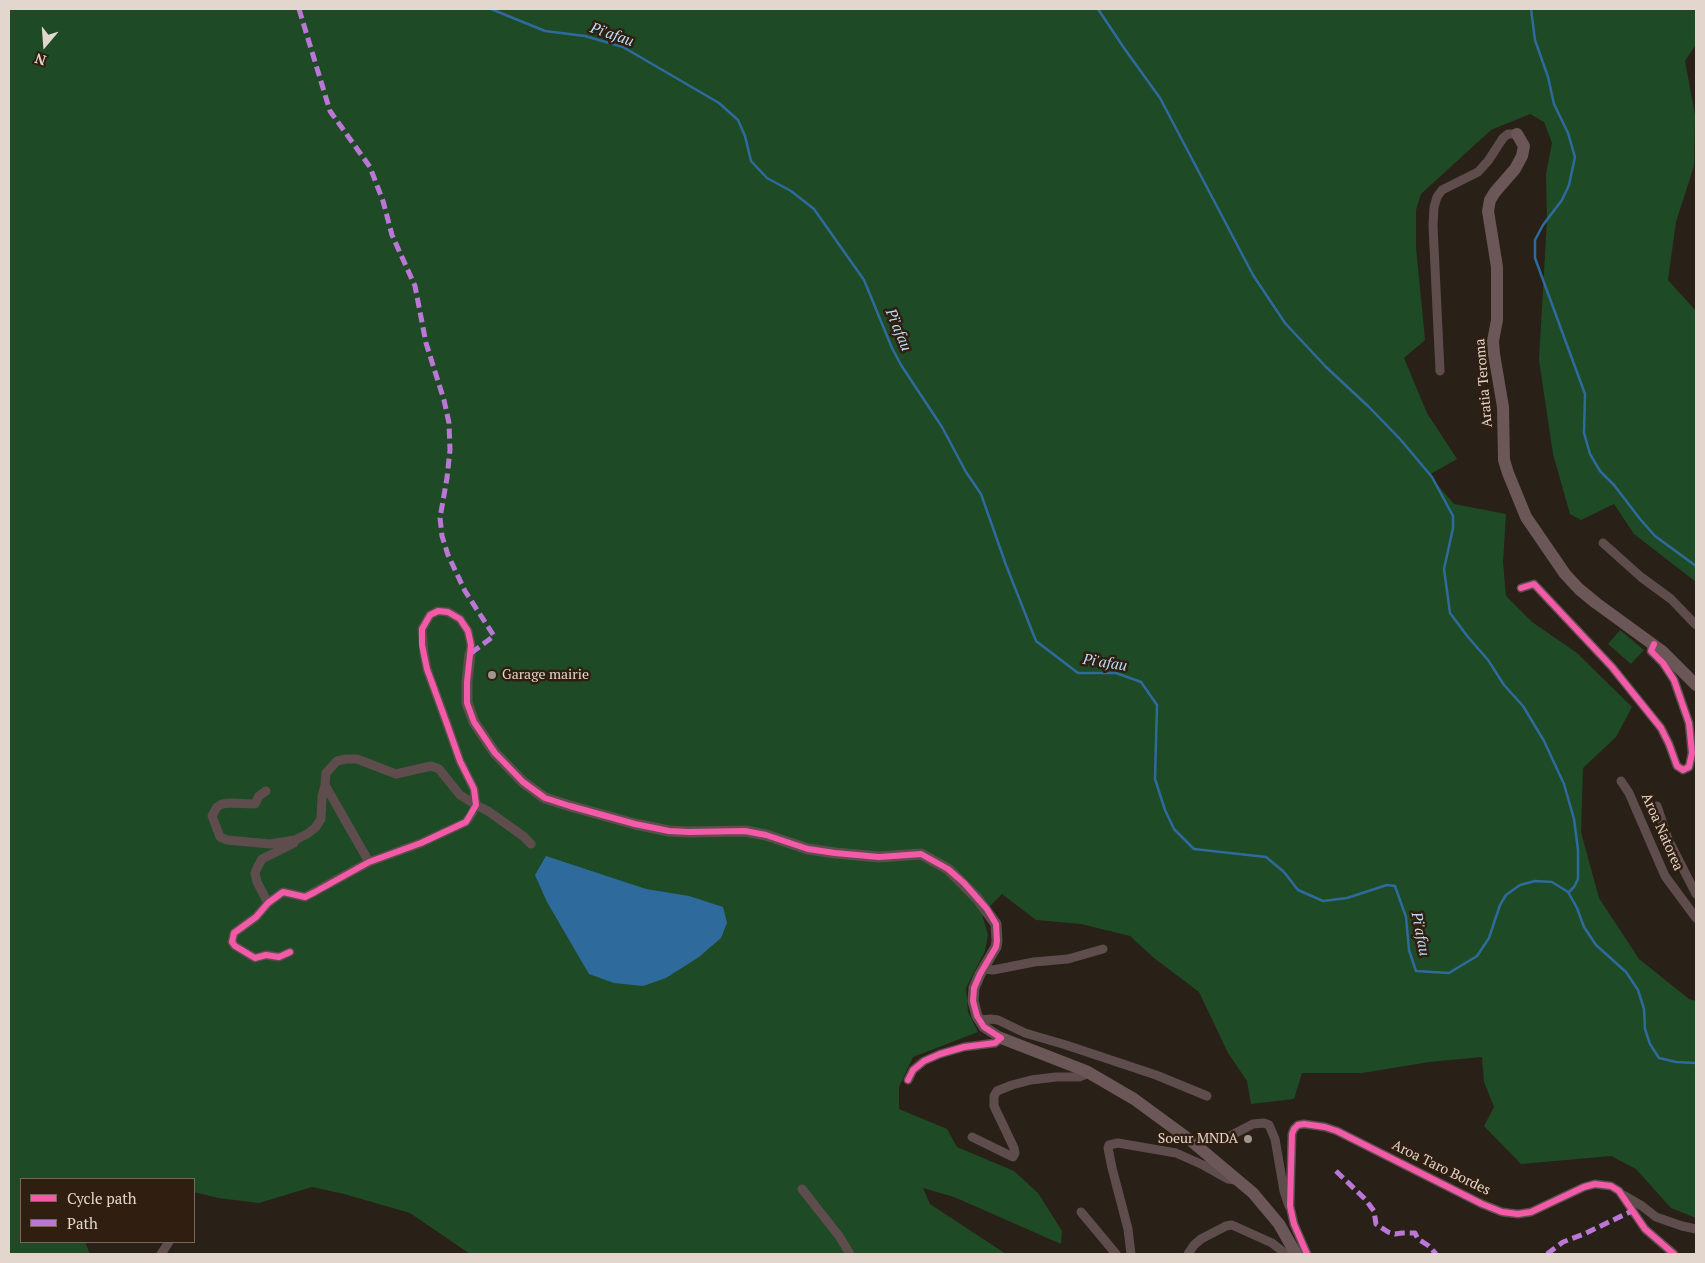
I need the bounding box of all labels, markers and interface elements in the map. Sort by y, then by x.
water label: Pi'afau [588,19,636,51]
north arrow [20,20,70,70]
text: N [32,49,48,70]
water label: Pi'afau [881,306,915,354]
street label: Aratia Teroma [1472,338,1496,428]
water label: Pi'afau [1082,651,1128,675]
place label: Garage mairie [502,667,589,683]
marker: Garage mairie [486,669,498,681]
street label: Aroa Natorea [1637,791,1687,873]
water label: Pi'afau [1407,910,1433,958]
place label: Soeur MNDA [1158,1131,1238,1147]
marker: Soeur MNDA [1242,1133,1254,1145]
street label: Aroa Taro Bordes [1389,1137,1493,1199]
legend [20,1178,195,1243]
text: Cycle path [67,1188,137,1208]
text: Path [67,1213,98,1233]

